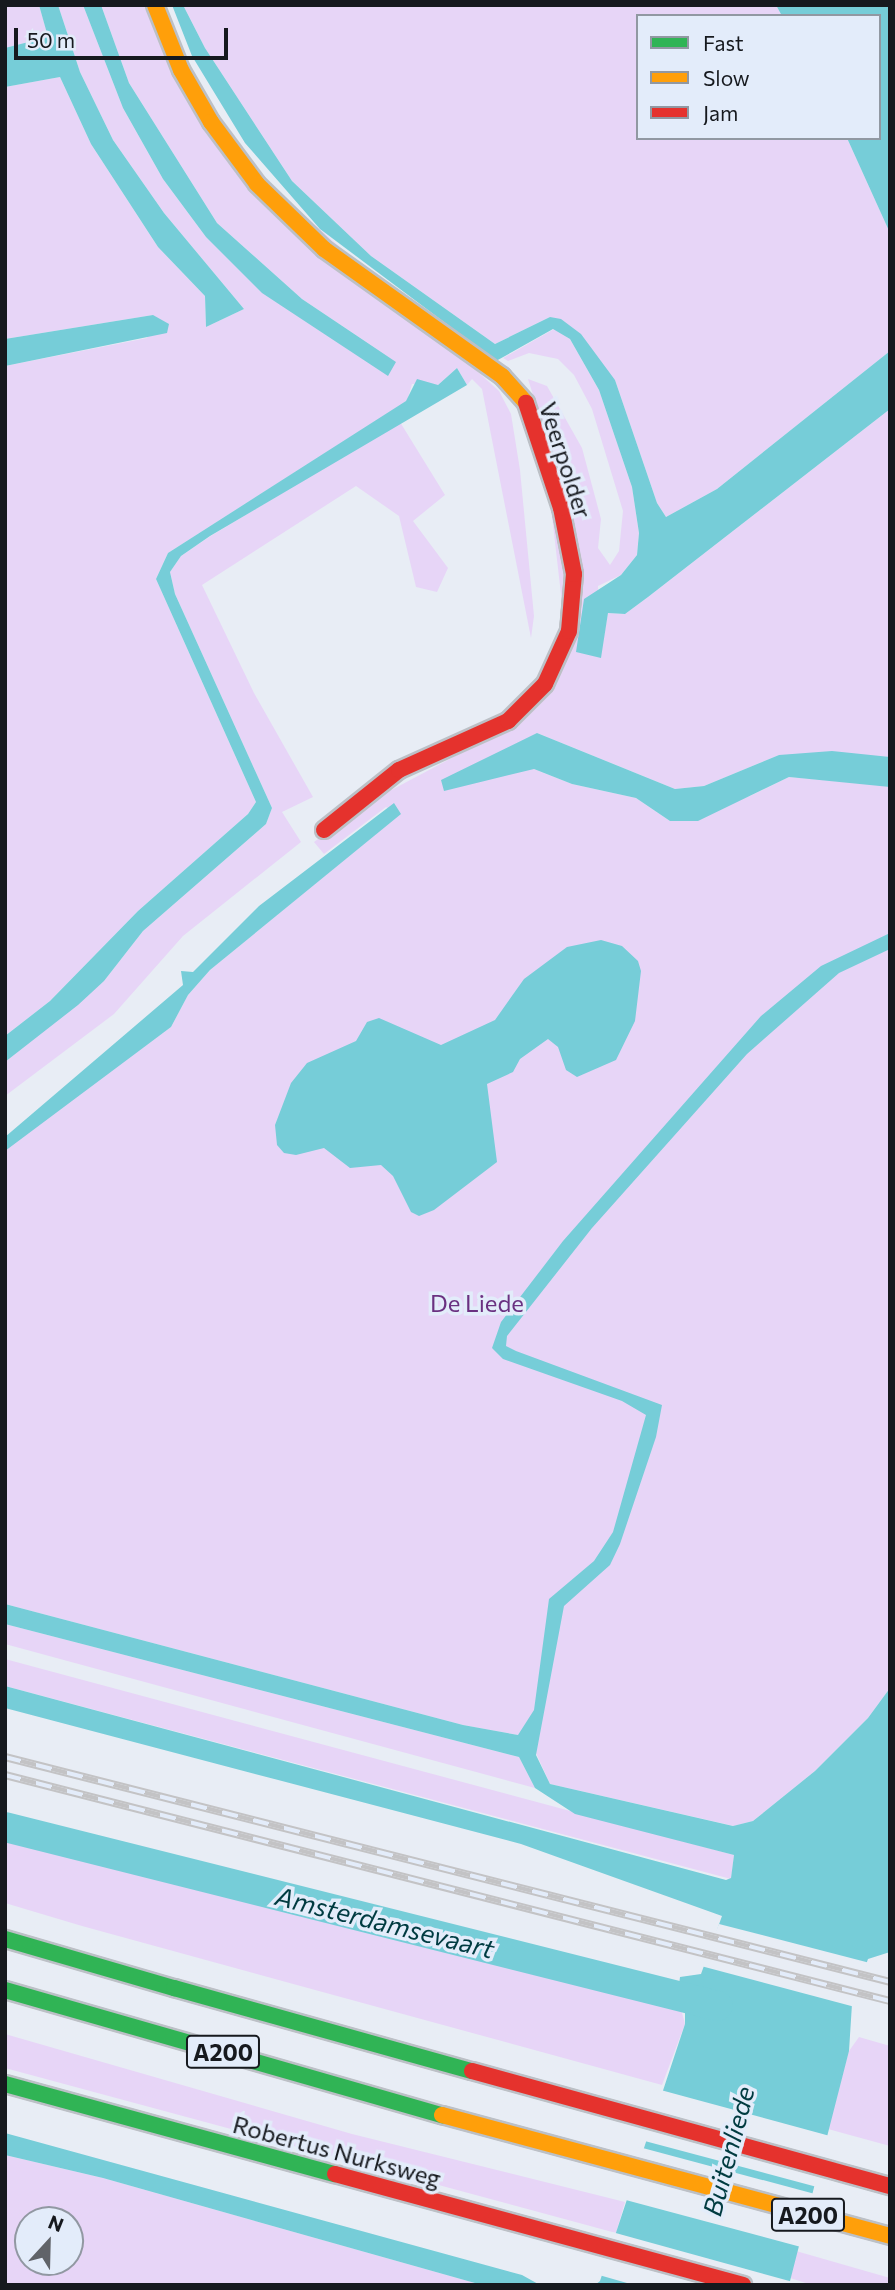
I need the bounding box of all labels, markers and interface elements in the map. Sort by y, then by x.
scale bar [18,14,231,58]
legend [636,14,881,140]
text: 50 m [27,27,75,52]
text: Fast [703,30,744,55]
text: Slow [703,65,750,90]
text: Jam [703,100,738,125]
street label: Veerpolder [534,398,598,522]
park label: De Liede [430,1289,524,1317]
water label: Amsterdamsevaart [272,1880,498,1964]
road number: A200 [184,2033,262,2072]
water label: Buitenliede [696,2083,760,2219]
street label: Robertus Nurksweg [230,2109,444,2193]
road number: A200 [770,2196,846,2234]
north arrow [14,2206,84,2276]
text: N [45,2210,67,2236]

